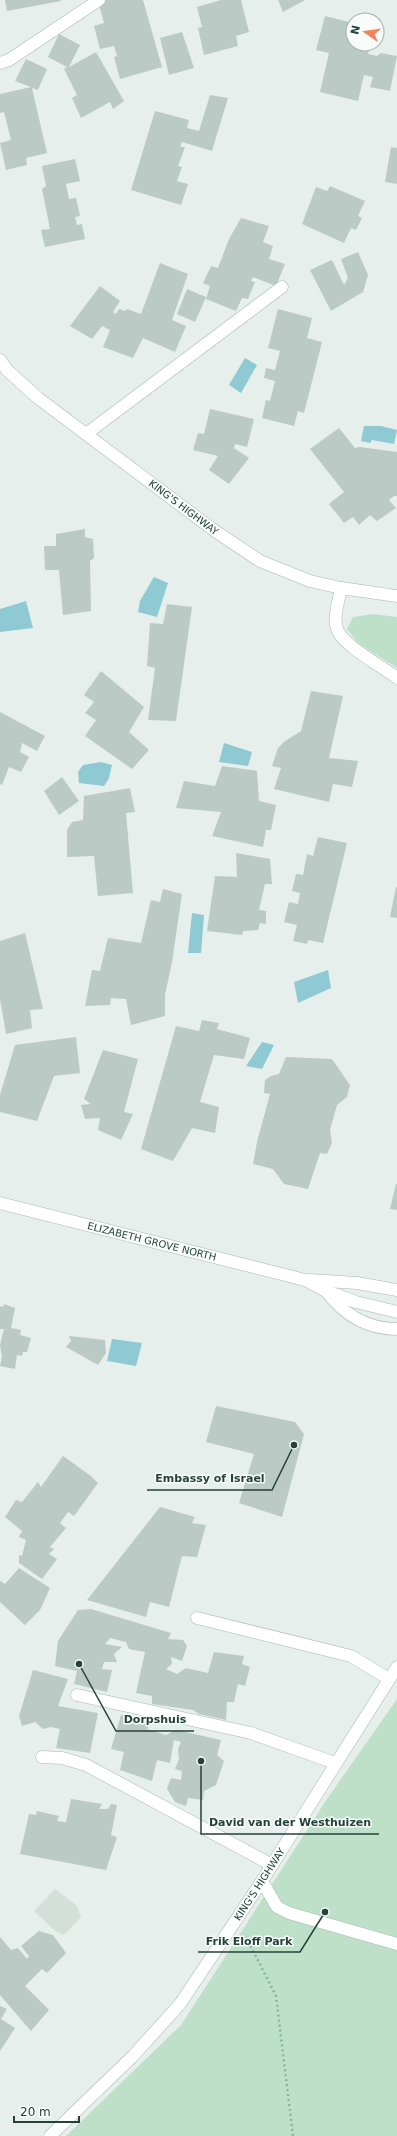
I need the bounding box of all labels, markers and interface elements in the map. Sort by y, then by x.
north arrow [345,12,385,52]
text: N [348,24,363,36]
street label: KING'S HIGHWAY [147,478,221,538]
street label: ELIZABETH GROVE NORTH [86,1220,217,1263]
callout: Embassy of Israel [147,1467,272,1490]
text: Embassy of Israel [155,1472,265,1485]
callout: Dorpshuis [116,1708,194,1731]
text: Dorpshuis [124,1713,187,1726]
callout: David van der Westhuizen [201,1811,379,1834]
text: David van der Westhuizen [209,1816,371,1829]
street label: KING'S HIGHWAY [232,1845,287,1923]
callout: Frik Eloff Park [198,1929,300,1952]
text: Frik Eloff Park [206,1935,293,1948]
scale bar [14,2098,79,2124]
text: 20 m [20,2105,51,2119]

